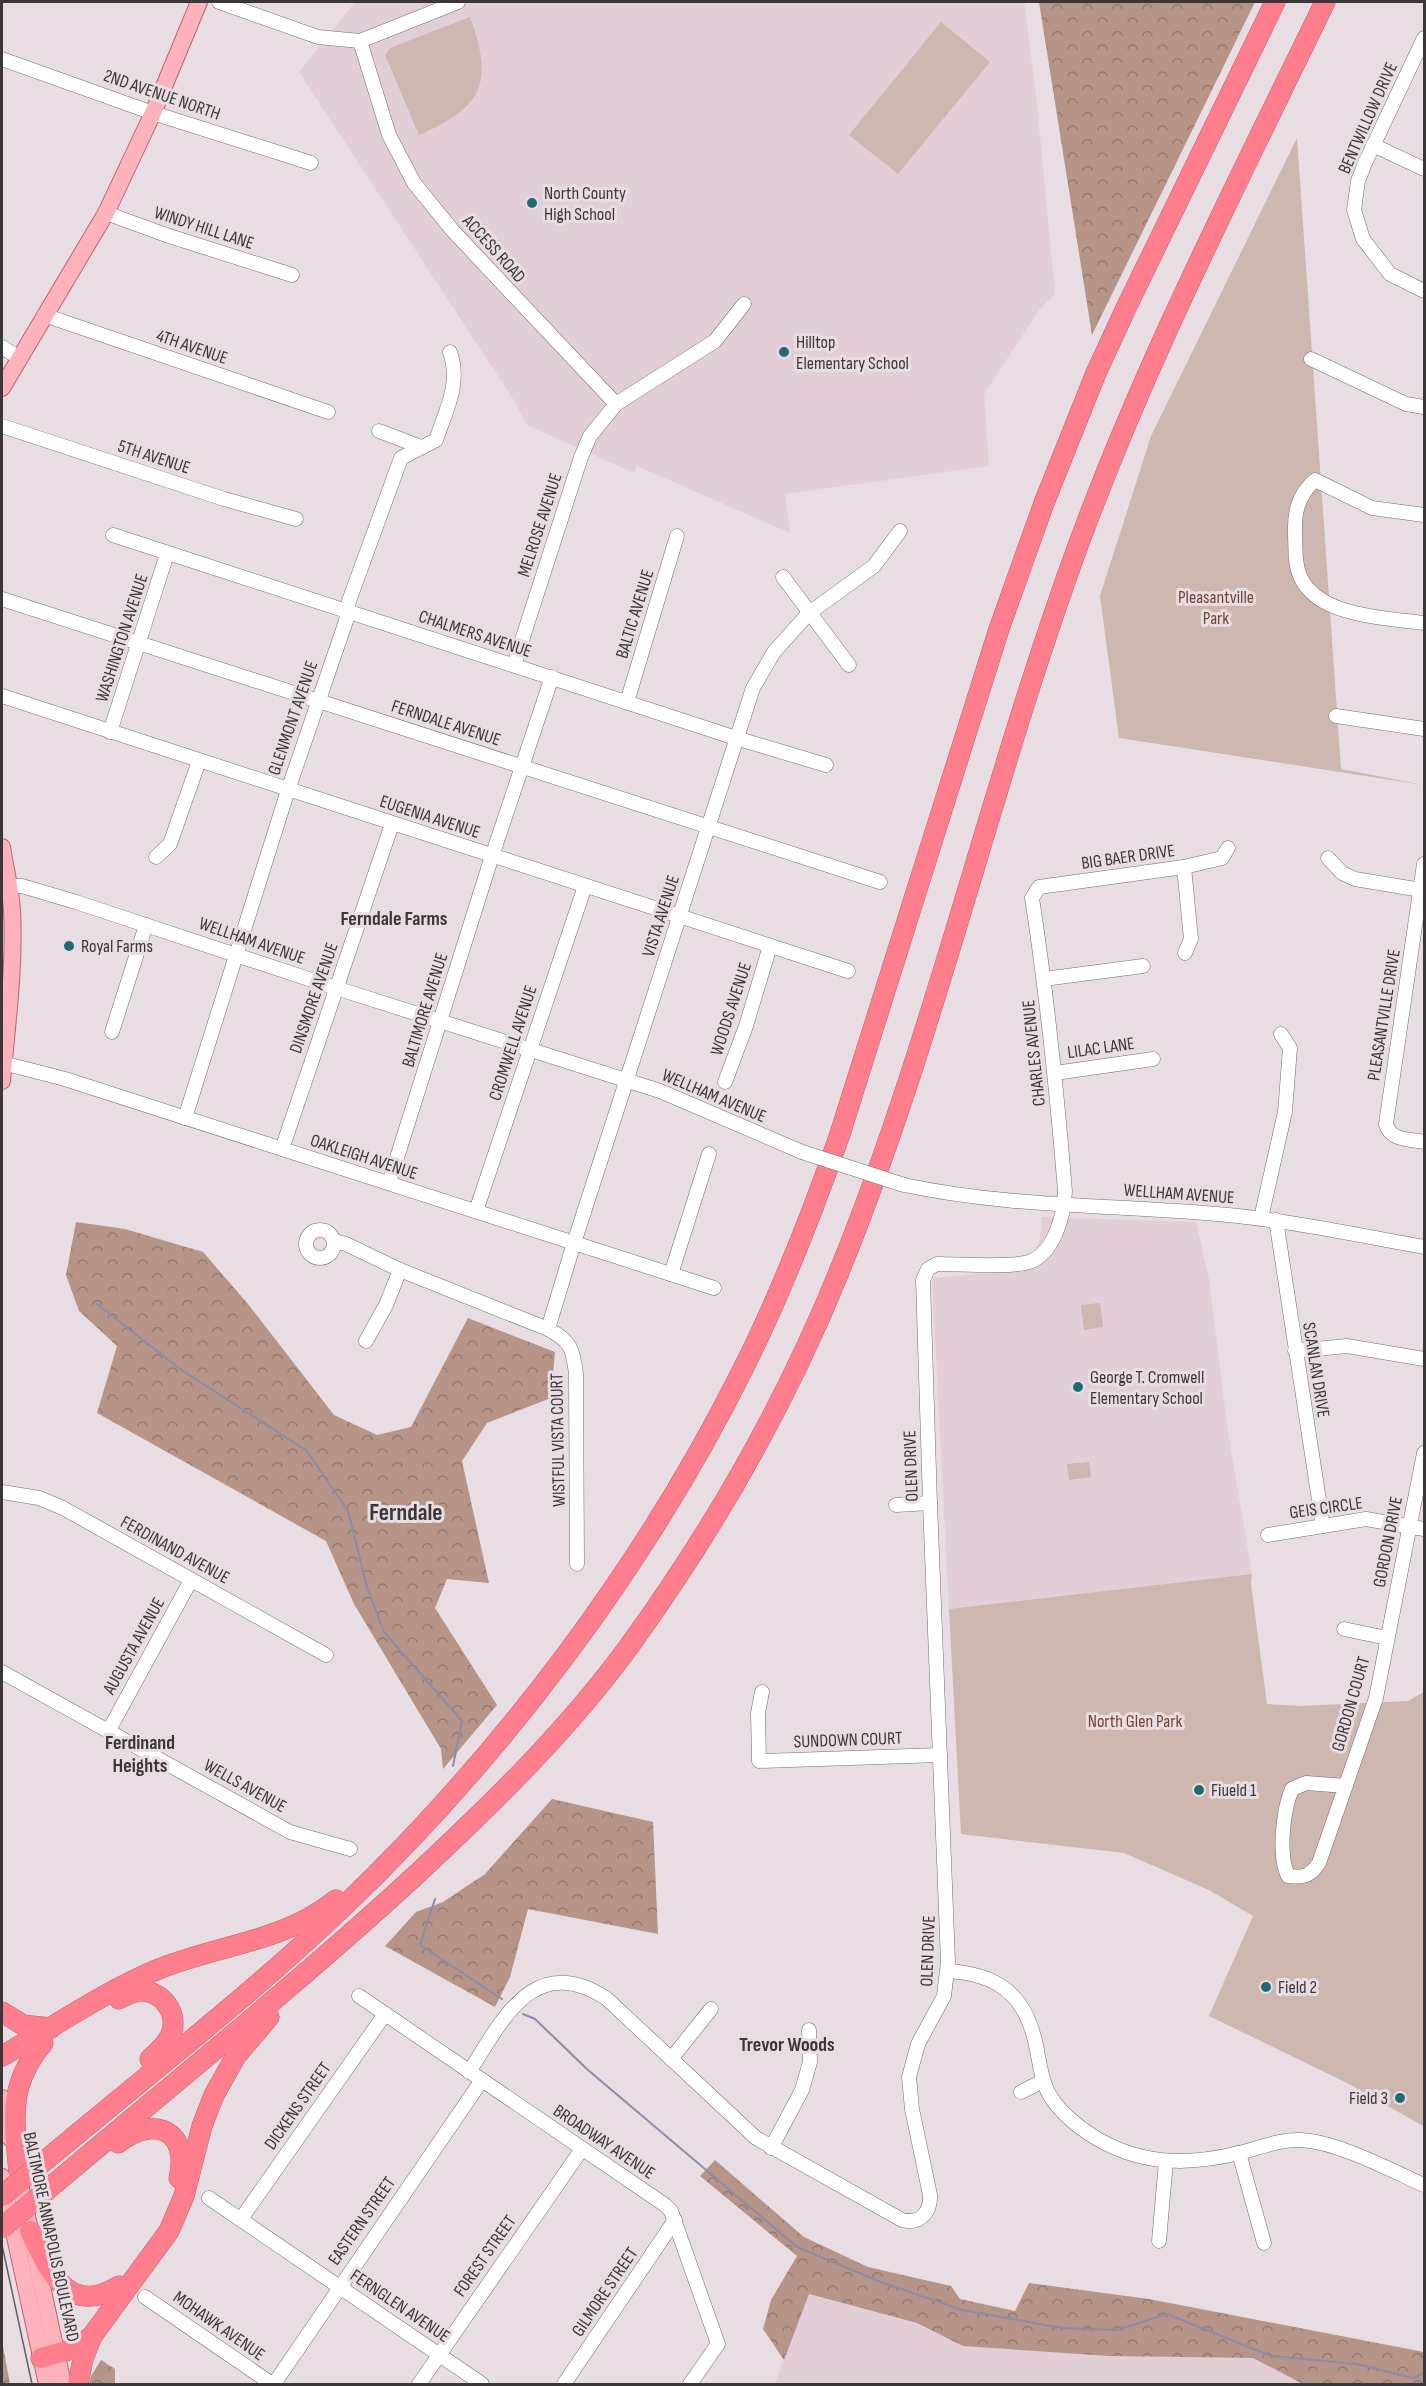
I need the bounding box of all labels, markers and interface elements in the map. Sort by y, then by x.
street label: BENTWILLOW DRIVE [1334,59,1402,177]
street label: 2ND AVENUE NORTH [101,65,223,125]
place label: North County High School [544,183,626,225]
marker: North County High School [525,196,539,210]
street label: WINDY HILL LANE [152,202,256,254]
street label: ACCESS ROAD [457,210,530,287]
street label: 4TH AVENUE [154,325,230,369]
place label: Hilltop Elementary School [796,332,909,374]
marker: Hilltop Elementary School [777,345,791,359]
street label: 5TH AVENUE [115,435,193,479]
street label: MELROSE AVENUE [513,470,567,580]
street label: BALTIC AVENUE [612,567,658,661]
street label: WASHINGTON AVENUE [91,571,153,705]
park label: Pleasantville Park [1178,587,1254,629]
street label: CHALMERS AVENUE [416,606,534,662]
street label: GLENMONT AVENUE [264,658,322,778]
street label: FERNDALE AVENUE [389,695,503,751]
street label: EUGENIA AVENUE [377,791,483,843]
street label: BIG BAER DRIVE [1080,840,1176,874]
street label: VISTA AVENUE [638,872,684,960]
district label: Ferndale Farms [340,907,448,931]
street label: WELLHAM AVENUE [196,913,308,969]
place label: Royal Farms [81,936,153,957]
marker: Royal Farms [62,939,76,953]
street label: DINSMORE AVENUE [285,940,343,1056]
street label: PLEASANTVILLE DRIVE [1363,948,1405,1082]
street label: BALTIMORE AVENUE [398,950,452,1070]
street label: WOODS AVENUE [706,960,756,1058]
street label: CROMWELL AVENUE [484,983,542,1103]
street label: CHARLES AVENUE [1018,999,1050,1107]
street label: LILAC LANE [1066,1033,1136,1063]
street label: WELLHAM AVENUE [659,1065,769,1127]
street label: OAKLEIGH AVENUE [308,1130,420,1184]
street label: WELLHAM AVENUE [1123,1180,1235,1208]
street label: SCANLAN DRIVE [1298,1321,1334,1419]
place label: George T. Cromwell Elementary School [1090,1367,1204,1409]
street label: WISTFUL VISTA COURT [546,1373,570,1507]
marker: George T. Cromwell Elementary School [1071,1380,1085,1394]
street label: OLEN DRIVE [899,1430,923,1502]
street label: GEIS CIRCLE [1288,1492,1364,1524]
street label: GORDON DRIVE [1369,1495,1407,1589]
district label: Ferndale [369,1498,443,1527]
street label: FERDINAND AVENUE [117,1511,233,1589]
street label: AUGUSTA AVENUE [98,1594,169,1699]
street label: GORDON COURT [1327,1654,1375,1754]
park label: North Glen Park [1088,1711,1182,1732]
street label: SUNDOWN COURT [793,1728,903,1752]
district label: Ferdinand Heights [105,1731,175,1778]
street label: WELLS AVENUE [200,1755,290,1817]
place label: Fiueld 1 [1211,1780,1257,1801]
marker: Fiueld 1 [1192,1783,1206,1797]
street label: OLEN DRIVE [916,1915,940,1987]
place label: Field 2 [1278,1977,1317,1998]
marker: Field 2 [1259,1980,1273,1994]
district label: Trevor Woods [739,2033,835,2057]
street label: DICKENS STREET [260,2058,336,2154]
place label: Field 3 [1349,2088,1388,2109]
marker: Field 3 [1393,2091,1407,2105]
street label: BROADWAY AVENUE [549,2100,659,2184]
street label: BALTIMORE ANNAPOLIS BOULEVARD [19,2130,83,2344]
street label: EASTERN STREET [324,2173,400,2269]
street label: FOREST STREET [449,2211,521,2301]
street label: GILMORE STREET [568,2244,642,2340]
street label: FERNGLEN AVENUE [346,2265,454,2347]
street label: MOHAWK AVENUE [169,2287,269,2365]

